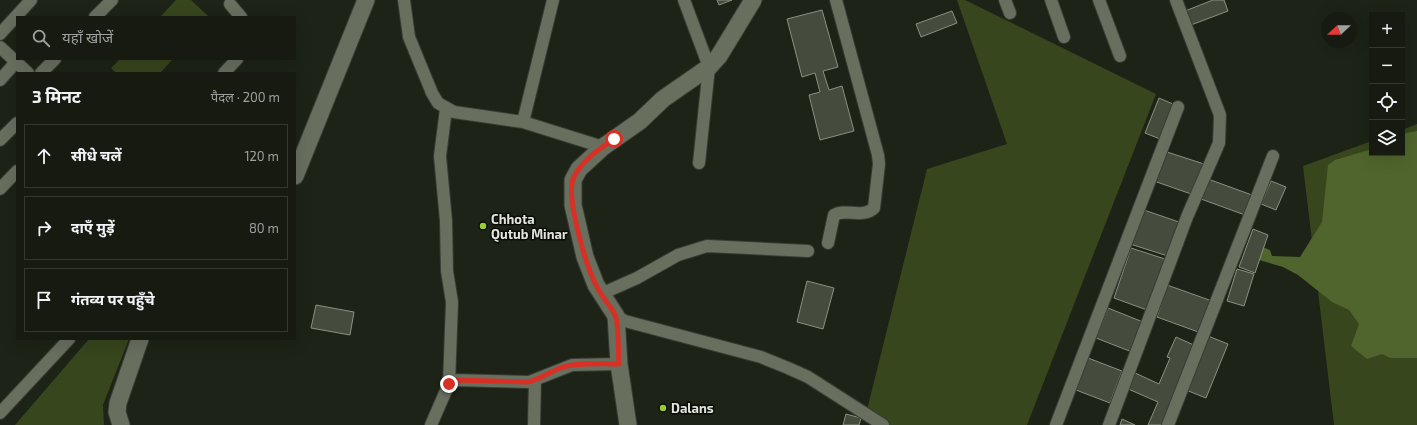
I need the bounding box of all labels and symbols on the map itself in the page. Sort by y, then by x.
north arrow [1321,12,1357,48]
route start [605,130,623,148]
place label: Chhota Qutub Minar [491,211,568,243]
marker: Chhota Qutub Minar [478,221,488,231]
route end [440,375,458,393]
place label: Dalans [671,400,714,416]
marker: Dalans [658,403,668,413]

